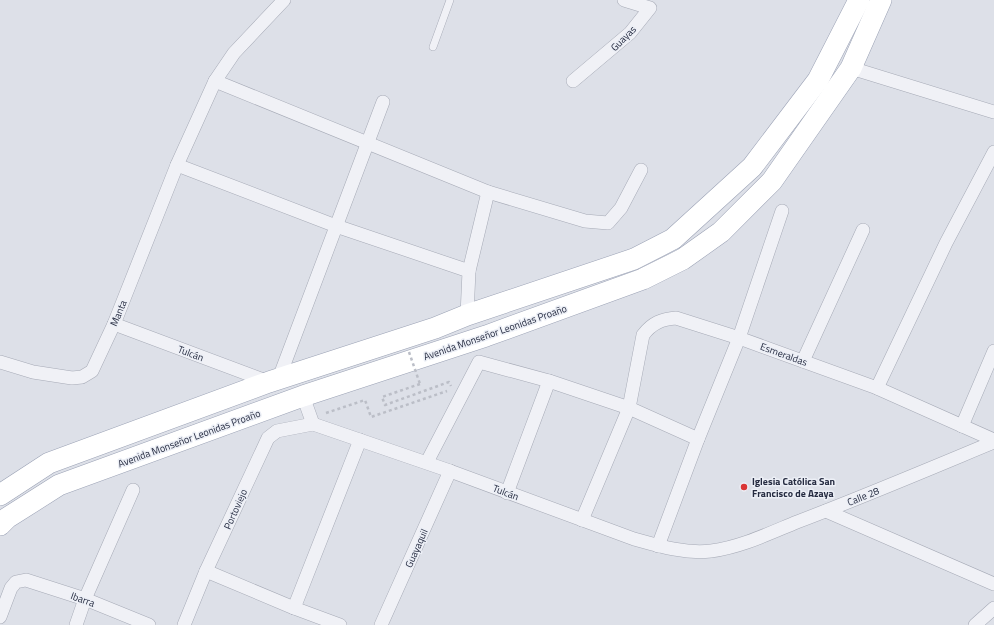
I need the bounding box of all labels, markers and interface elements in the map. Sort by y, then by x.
street label: Guayas [607,22,640,55]
street label: Manta [106,298,131,329]
street label: Avenida Monseñor Leonidas Proaño [422,301,569,364]
street label: Esmeraldas [758,339,810,370]
street label: Tulcán [176,342,206,365]
street label: Avenida Monseñor Leonidas Proaño [116,406,263,471]
place label: Iglesia Católica San Francisco de Azaya [752,474,835,501]
street label: Tulcán [491,481,521,504]
marker: Iglesia Católica San Francisco de Azaya [739,482,749,492]
street label: Calle 28 [845,483,882,510]
street label: Portoviejo [220,487,251,532]
street label: Guayaquil [401,526,432,570]
street label: Ibarra [69,588,97,611]

